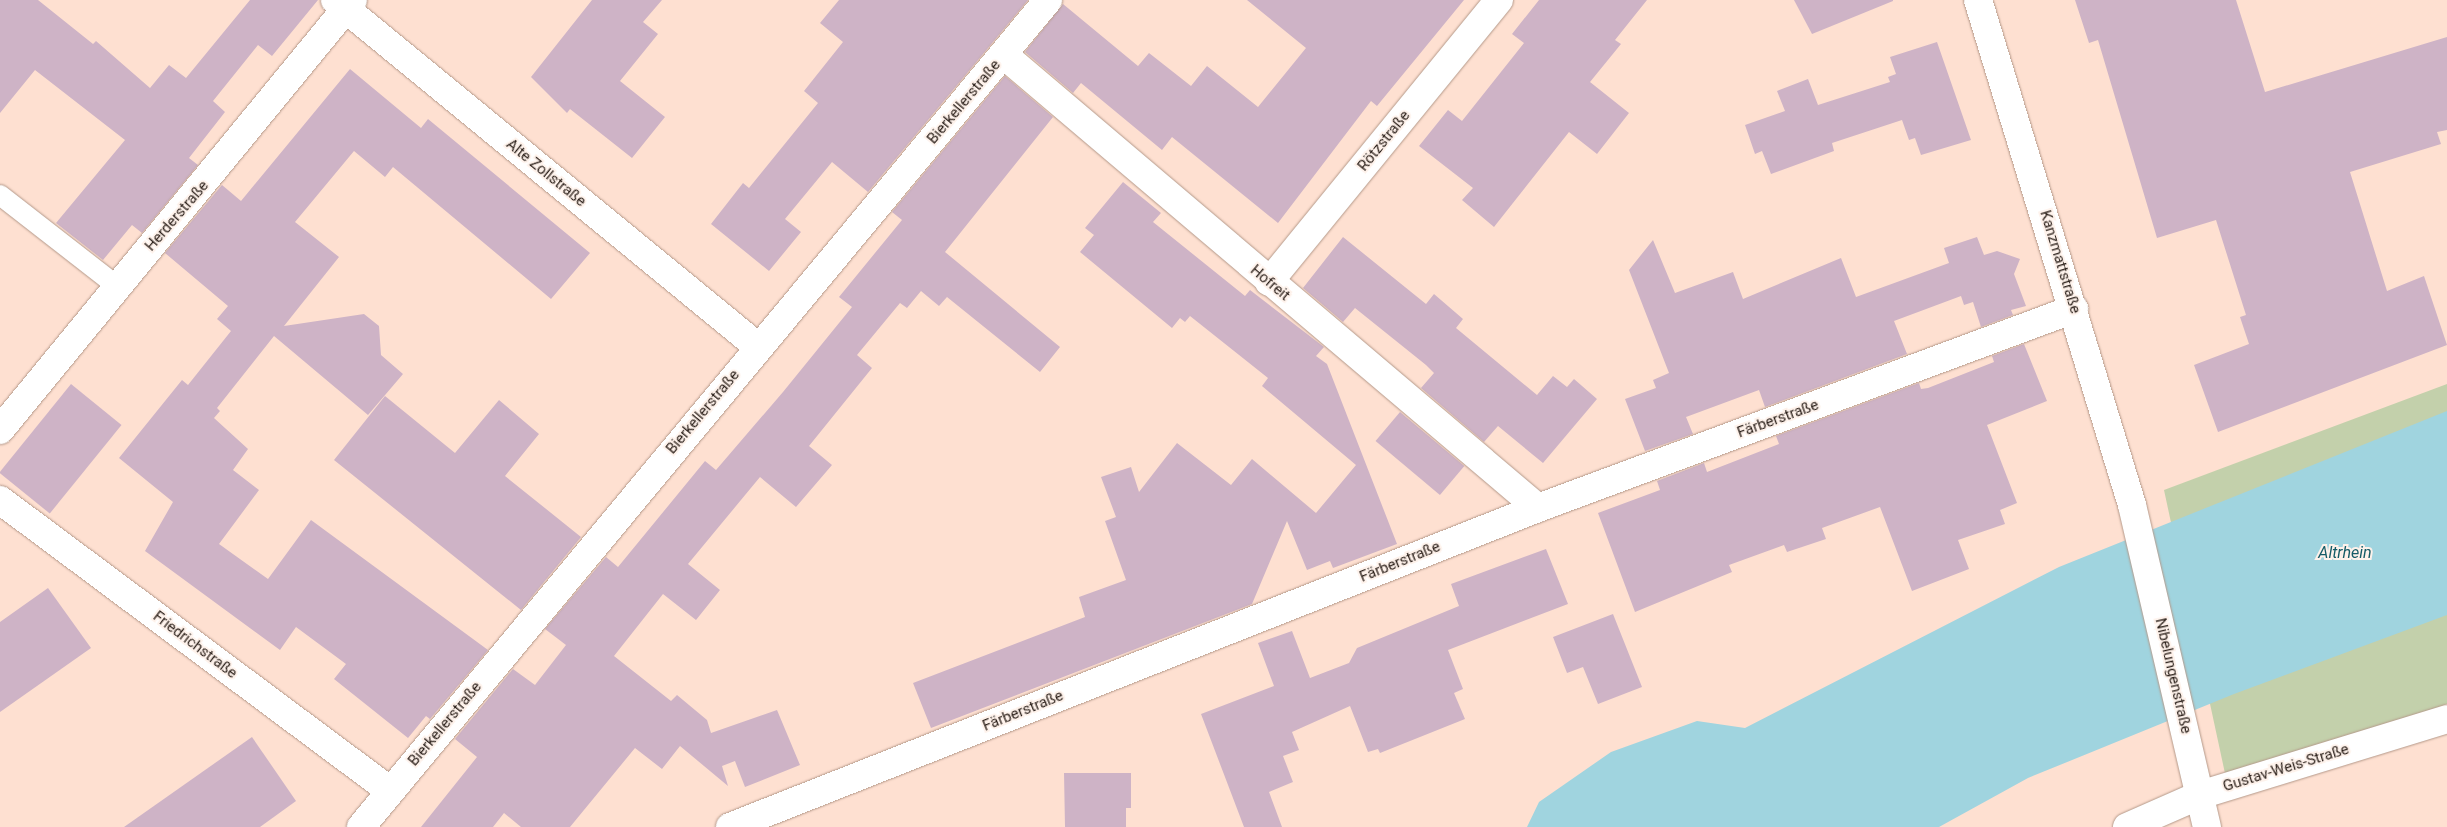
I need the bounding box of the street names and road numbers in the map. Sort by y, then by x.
street label: Bierkellerstraße [924,56,1004,148]
street label: Rötzstraße [1354,107,1414,175]
street label: Alte Zollstraße [503,135,589,211]
street label: Herderstraße [141,177,213,255]
street label: Kanzmattstraße [2036,208,2084,316]
street label: Hofreit [1247,261,1293,305]
street label: Bierkellerstraße [663,366,743,458]
street label: Färberstraße [1735,396,1821,442]
street label: Färberstraße [1357,538,1443,586]
street label: Friedrichstraße [149,608,241,682]
street label: Nibelungenstraße [2151,616,2195,736]
street label: Bierkellerstraße [405,678,485,770]
street label: Färberstraße [980,687,1066,735]
street label: Gustav-Weis-Straße [2221,740,2351,796]

